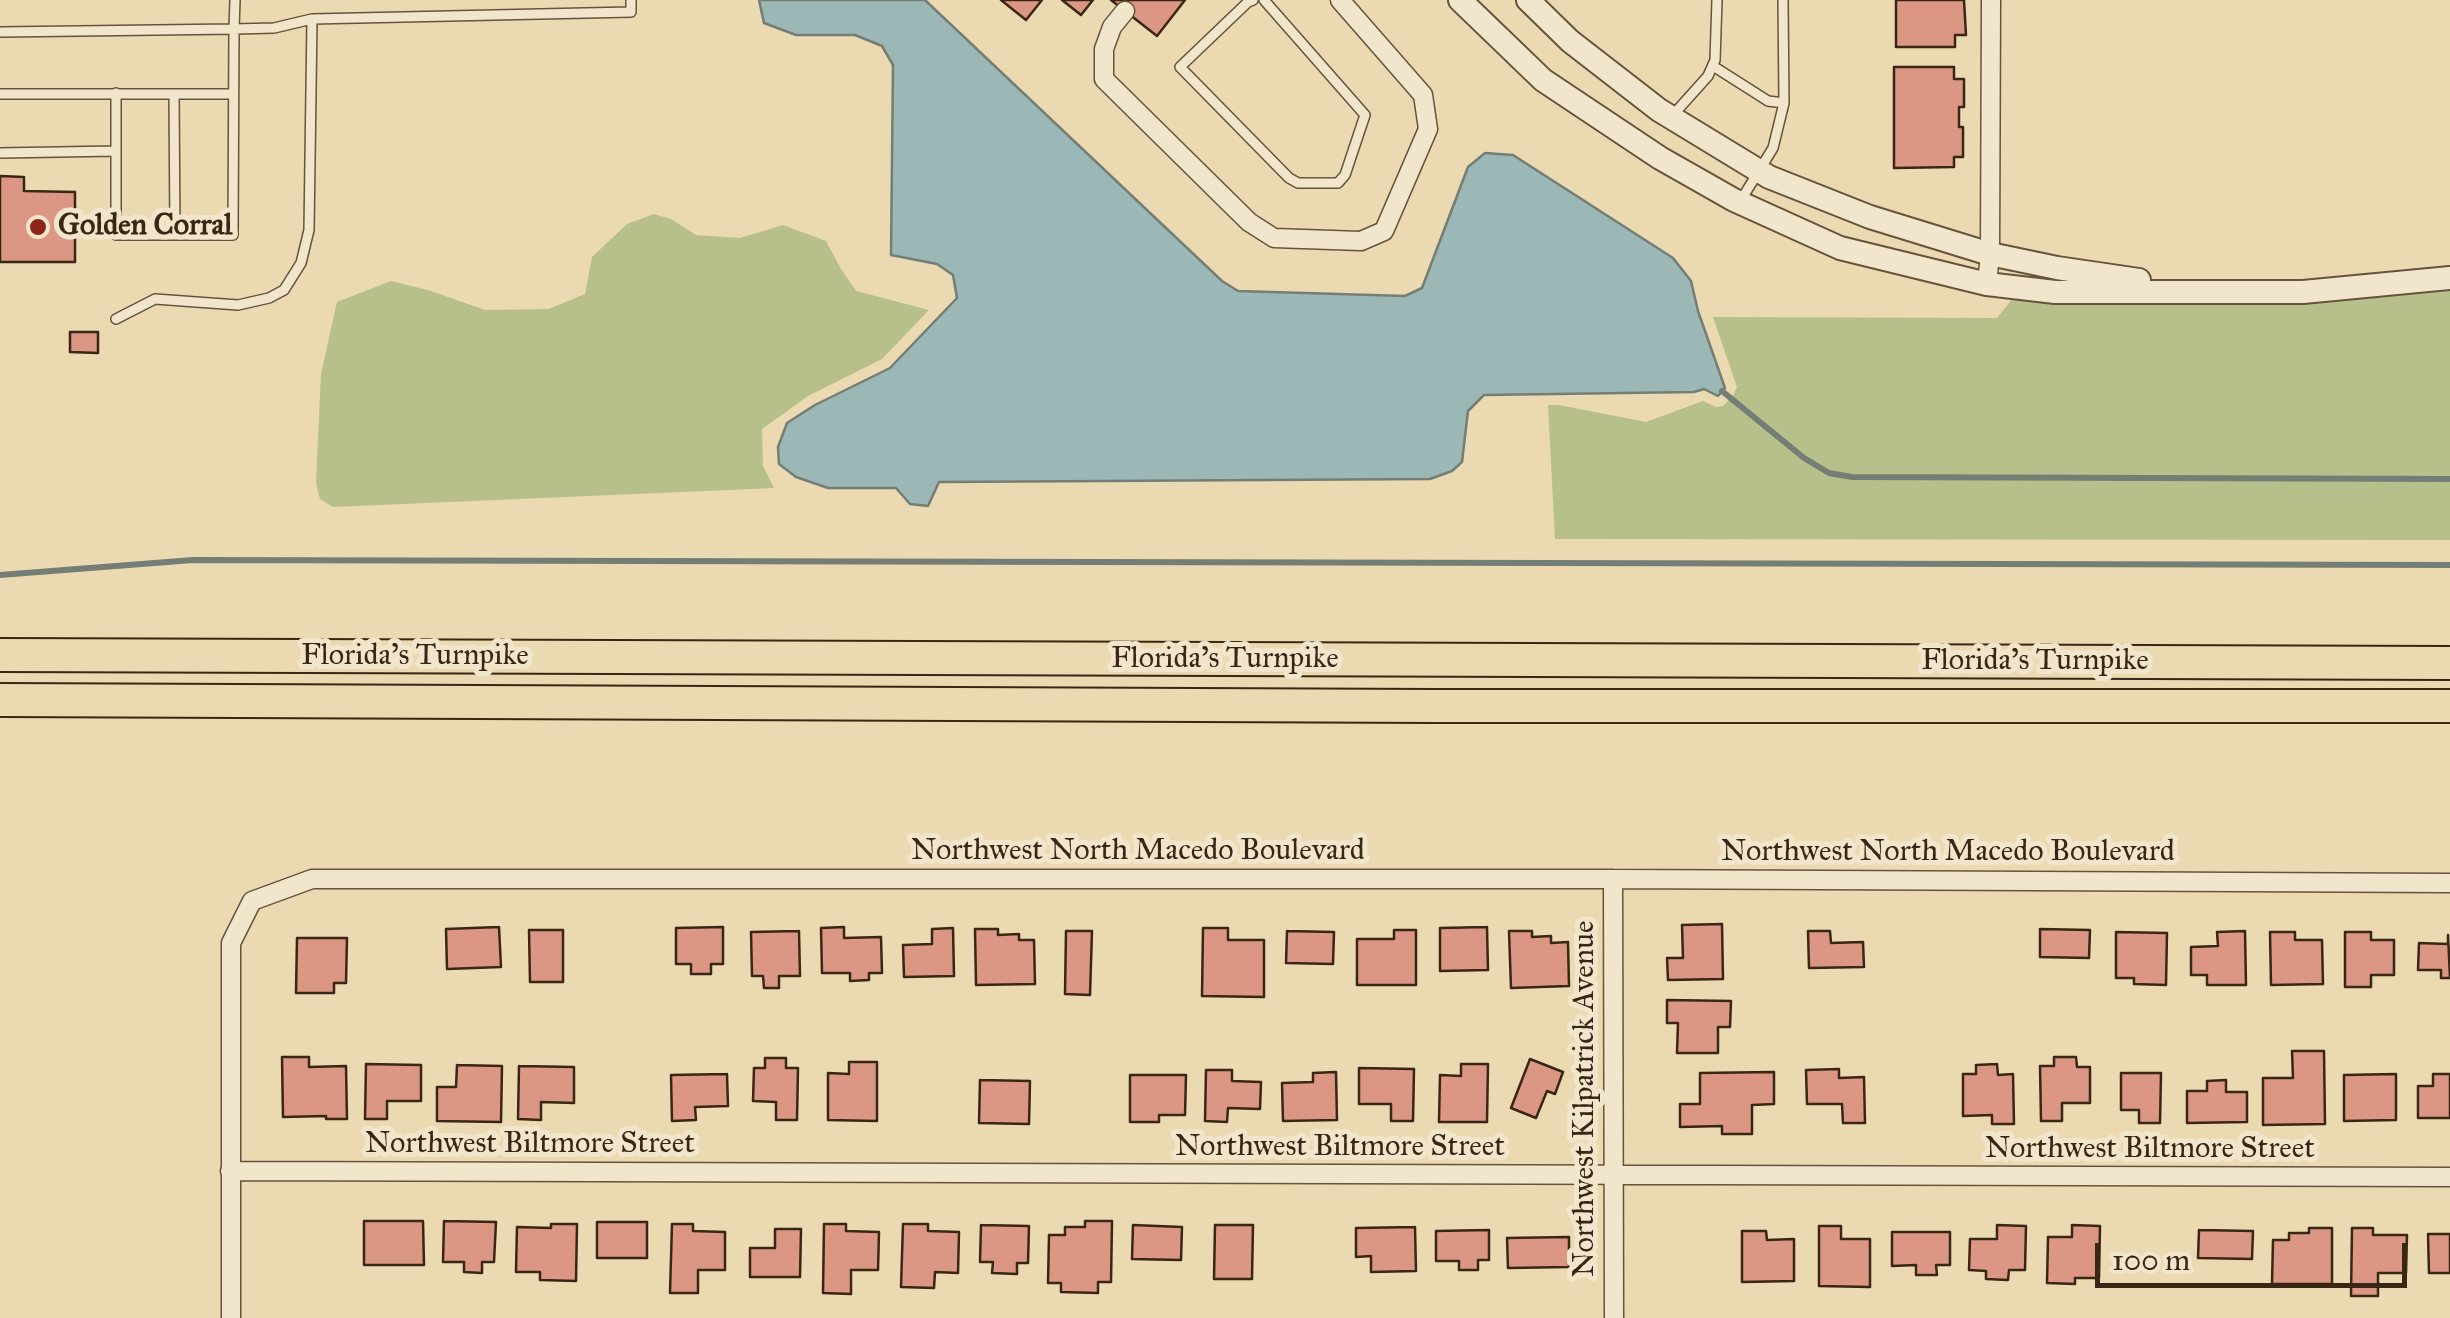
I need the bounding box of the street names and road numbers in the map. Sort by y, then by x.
street label: Florida's Turnpike [301,639,529,675]
street label: Florida's Turnpike [1111,642,1339,678]
street label: Florida's Turnpike [1921,644,2149,680]
street label: Northwest North Macedo Boulevard [911,834,1365,870]
street label: Northwest North Macedo Boulevard [1721,835,2175,871]
street label: Northwest Kilpatrick Avenue [1568,921,1604,1277]
street label: Northwest Biltmore Street [365,1127,695,1163]
street label: Northwest Biltmore Street [1175,1130,1505,1166]
street label: Northwest Biltmore Street [1985,1132,2315,1168]

